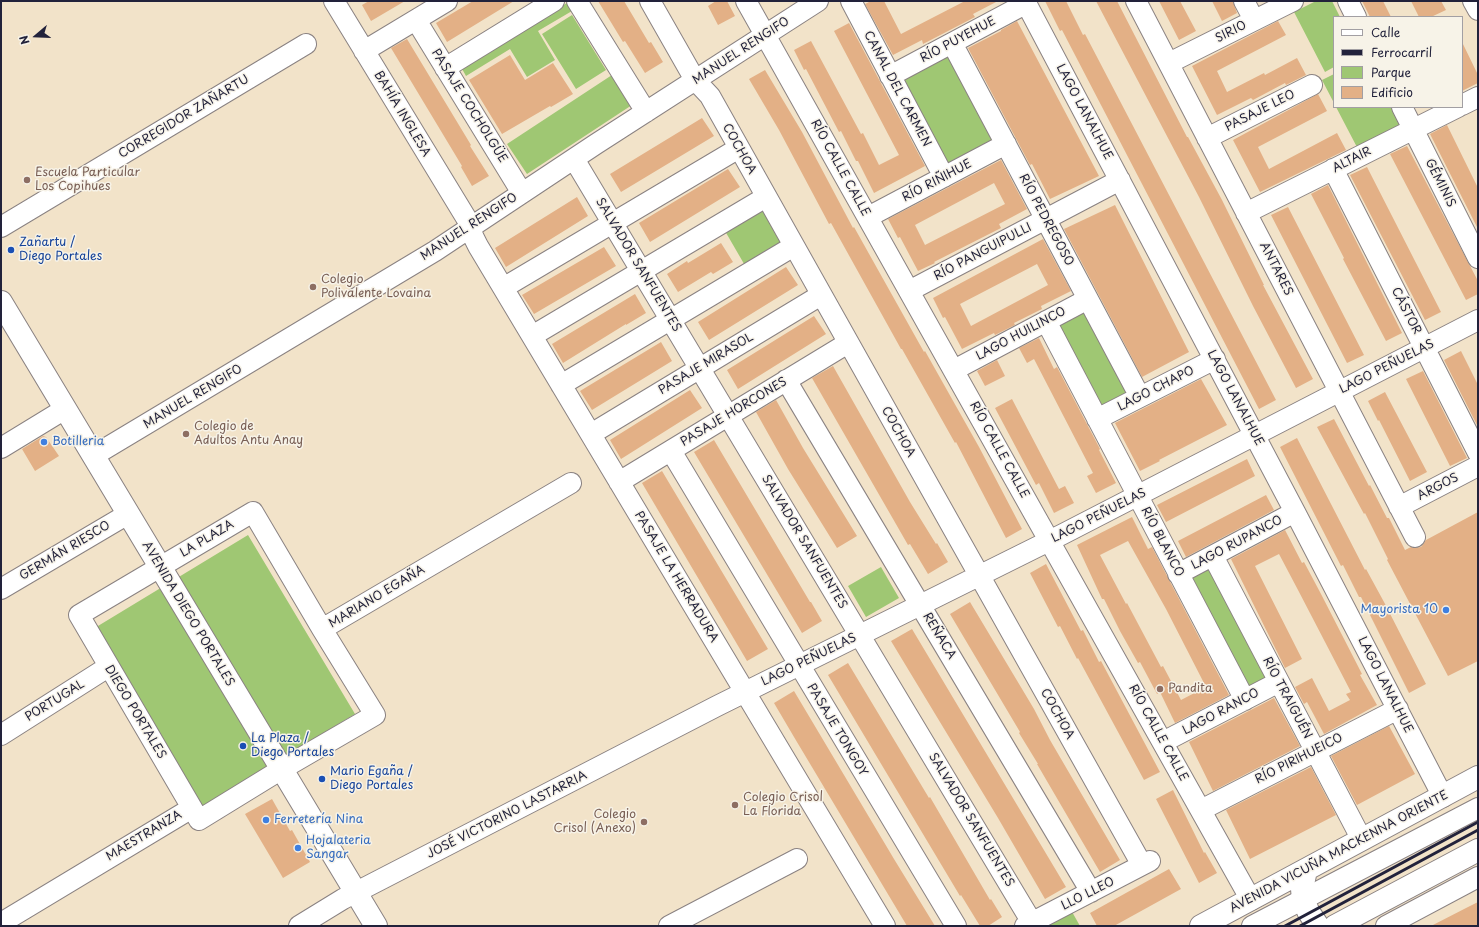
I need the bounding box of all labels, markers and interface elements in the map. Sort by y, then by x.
street label: MANUEL RENGIFO [690,14,792,88]
street label: RÍO PUYEHUE [918,14,998,66]
north arrow [16,16,56,56]
legend [1333,16,1463,108]
street label: SIRIO [1213,18,1249,46]
text: Calle [1371,23,1400,41]
street label: CANAL DEL CARMEN [860,29,934,149]
text: N [15,33,34,47]
text: Ferrocarril [1371,43,1432,61]
street label: PASAJE COCHOLGÜE [428,46,510,166]
street label: LAGO LANALHUE [1053,62,1115,162]
text: Parque [1371,63,1411,81]
street label: BAHÍA INGLESA [371,68,433,160]
street label: CORREGIDOR ZAÑARTU [116,72,252,162]
text: Edificio [1371,83,1413,101]
street label: PASAJE LEO [1223,87,1297,135]
street label: RÍO CALLE CALLE [807,117,873,219]
street label: COCHOA [719,121,759,177]
street label: ALTAIR [1330,144,1374,176]
street label: GÉMINIS [1422,156,1458,210]
street label: RÍO RIÑIHUE [900,157,974,205]
place label: Escuela Particular Los Copihues [35,166,140,194]
street label: RÍO PEDREGOSO [1016,171,1076,269]
marker: Escuela Particular Los Copihues [22,175,32,185]
street label: MANUEL RENGIFO [418,190,520,264]
street label: SALVADOR SANFUENTES [592,195,684,335]
street label: RÍO PANGUIPULLI [932,220,1034,284]
place label: Zañartu / Diego Portales [19,236,102,264]
street label: ANTARES [1256,240,1296,298]
marker: Zañartu / Diego Portales [6,245,16,255]
place label: Colegio Polivalente Lovaina [321,273,431,301]
marker: Colegio Polivalente Lovaina [308,282,318,292]
street label: CÁSTOR [1388,285,1424,337]
street label: LAGO HUILINCO [974,304,1068,364]
street label: PASAJE MIRASOL [656,330,756,398]
street label: LAGO PEÑUELAS [1337,337,1437,397]
street label: LAGO LANALHUE [1204,348,1266,448]
street label: MANUEL RENGIFO [141,362,245,432]
street label: LAGO CHAPO [1115,364,1197,414]
street label: PASAJE HORCONES [678,375,790,449]
street label: RÍO CALLE CALLE [966,399,1032,501]
street label: COCHOA [878,404,918,460]
place label: Colegio de Adultos Antu Anay [194,420,303,448]
marker: Colegio de Adultos Antu Anay [181,429,191,439]
place label: Botilleria [52,435,104,449]
marker: Botilleria [39,437,49,447]
street label: ARGOS [1415,471,1461,503]
street label: SALVADOR SANFUENTES [758,472,850,612]
street label: LAGO PEÑUELAS [1049,486,1149,546]
street label: RÍO BLANCO [1138,505,1186,579]
street label: PASAJE LA HERRADURA [631,509,721,645]
street label: LAGO RUPANCO [1189,513,1285,573]
street label: LA PLAZA [177,517,237,561]
street label: GERMÁN RIESCO [17,518,113,584]
street label: AVENIDA DIEGO PORTALES [139,539,237,689]
street label: MARIANO EGAÑA [326,563,428,631]
place label: Mayorista 10 [1360,603,1438,617]
marker: Mayorista 10 [1441,605,1451,615]
street label: REÑACA [919,610,959,662]
street label: LAGO PEÑUELAS [759,631,859,689]
street label: LAGO LANALHUE [1355,634,1415,736]
street label: RÍO TRAIGUÉN [1259,655,1315,741]
street label: DIEGO PORTALES [101,663,169,761]
street label: PORTUGAL [23,677,87,725]
street label: PASAJE TONGOY [804,681,870,779]
street label: RÍO CALLE CALLE [1125,682,1191,784]
place label: Pandita [1168,682,1212,696]
marker: Pandita [1155,684,1165,694]
street label: COCHOA [1037,686,1077,742]
street label: LAGO RANCO [1180,686,1262,738]
street label: RÍO PIRIHUEICO [1253,731,1345,787]
place label: La Plaza / Diego Portales [251,732,334,760]
marker: La Plaza / Diego Portales [238,741,248,751]
street label: SALVADOR SANFUENTES [925,750,1017,890]
place label: Mario Egaña / Diego Portales [330,765,413,793]
street label: JOSÉ VICTORINO LASTARRIA [425,768,589,862]
marker: Mario Egaña / Diego Portales [317,774,327,784]
street label: AVENIDA VICUÑA MACKENNA ORIENTE [1227,788,1451,916]
place label: Colegio Crisol La Florida [743,791,823,819]
marker: Colegio Crisol La Florida [730,800,740,810]
street label: MAESTRANZA [103,808,185,864]
place label: Colegio Crisol (Anexo) [553,808,636,836]
place label: Ferretería Nina [274,813,363,827]
marker: Ferretería Nina [261,815,271,825]
marker: Colegio Crisol (Anexo) [639,817,649,827]
place label: Hojalateria Sangar [306,834,371,862]
marker: Hojalateria Sangar [293,843,303,853]
street label: LLO LLEO [1059,874,1117,914]

